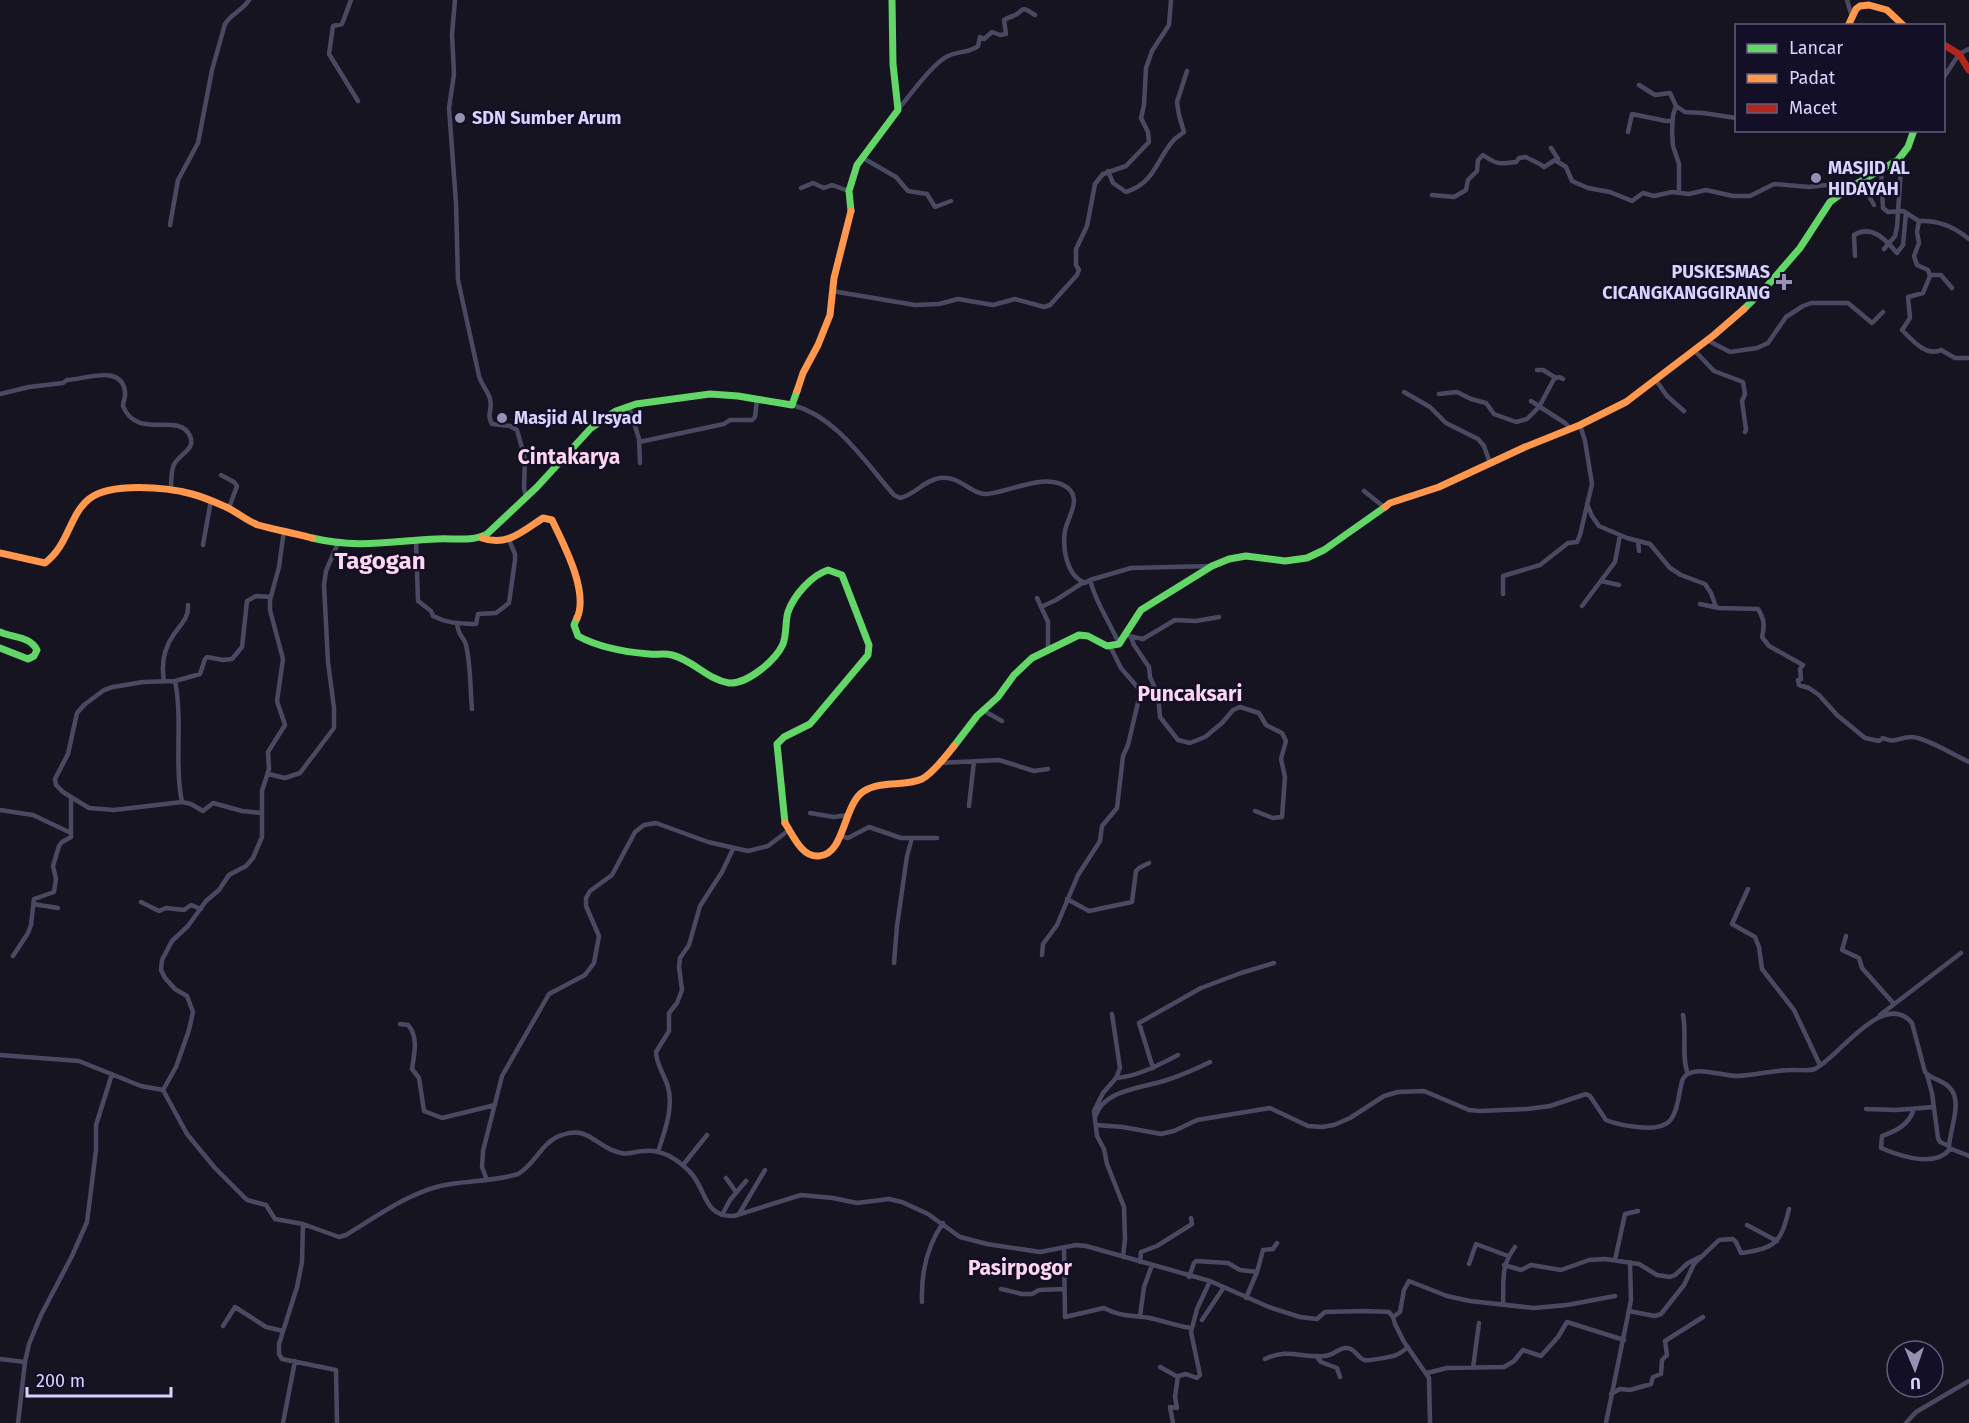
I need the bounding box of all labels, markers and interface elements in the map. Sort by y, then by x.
legend [1735,24,1945,132]
text: Lancar [1789,37,1843,59]
text: Padat [1789,67,1836,89]
text: Macet [1789,97,1838,119]
place label: SDN Sumber Arum [472,107,622,129]
marker: SDN Sumber Arum [453,111,467,125]
place label: MASJID AL HIDAYAH [1828,157,1910,200]
marker: MASJID AL HIDAYAH [1809,171,1823,185]
place label: PUSKESMAS CICANGKANGGIRANG [1602,261,1770,304]
marker: PUSKESMAS CICANGKANGGIRANG [1775,273,1793,291]
place label: Masjid Al Irsyad [514,407,642,429]
marker: Masjid Al Irsyad [495,411,509,425]
district label: Cintakarya [518,444,620,470]
district label: Tagogan [334,547,426,575]
district label: Puncaksari [1138,681,1242,707]
district label: Pasirpogor [968,1255,1073,1281]
north arrow [1885,1339,1945,1399]
scale bar [27,1360,171,1398]
text: 200 m [36,1370,85,1392]
text: U [1910,1374,1921,1393]

